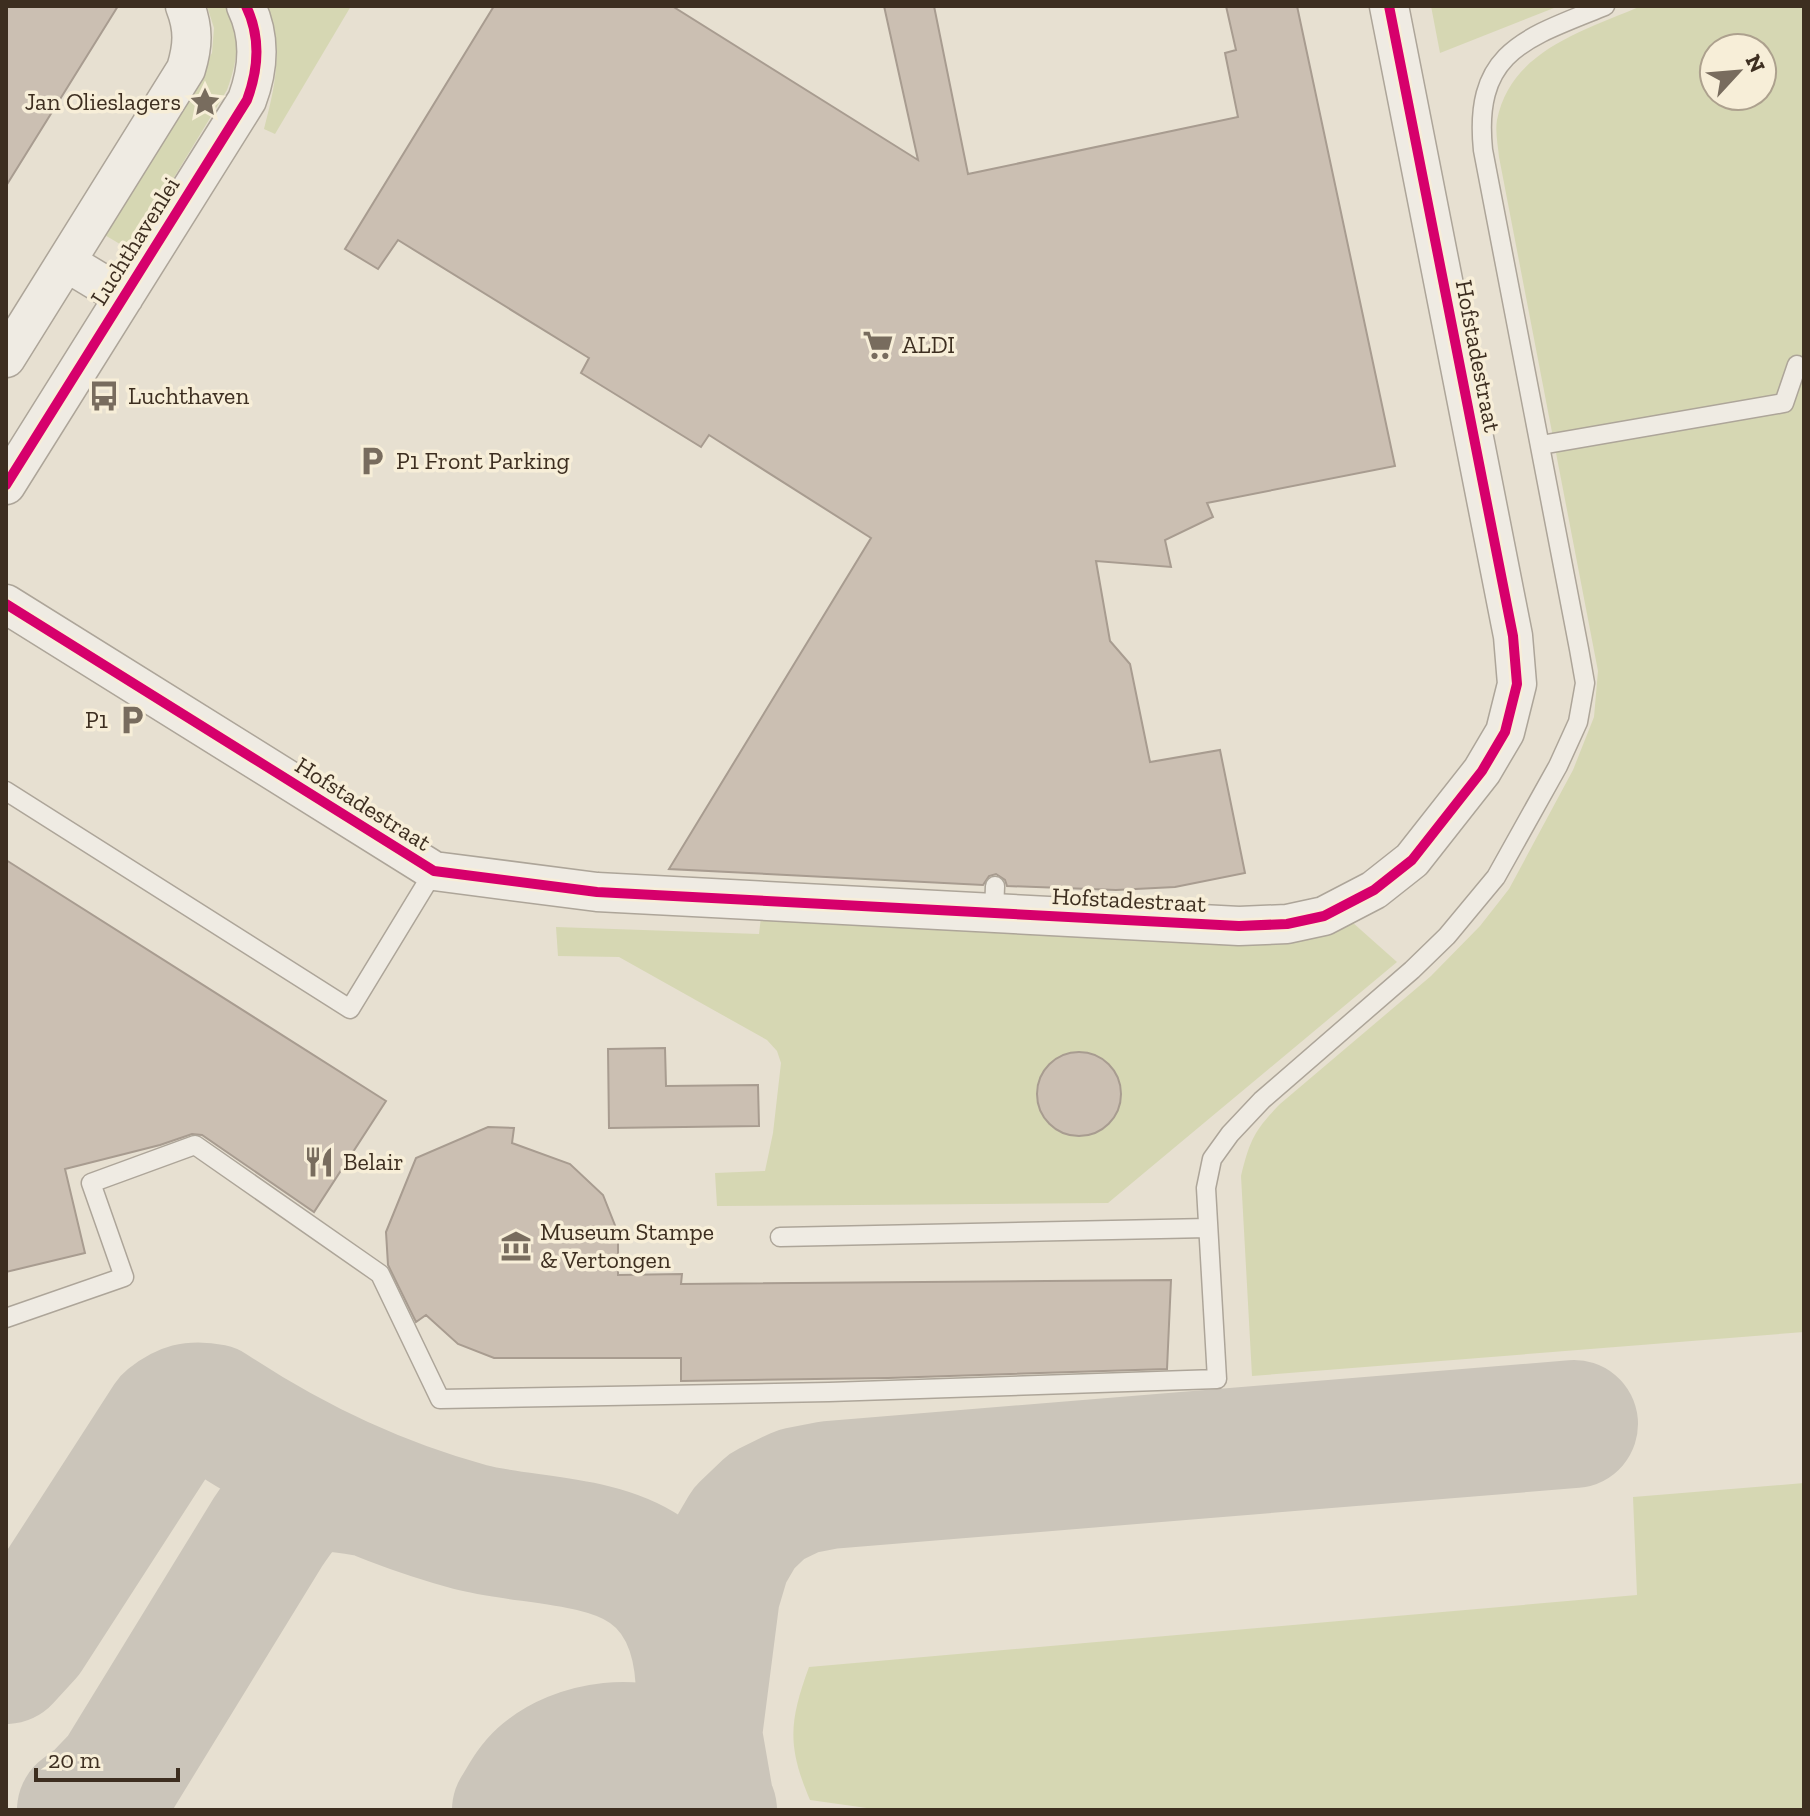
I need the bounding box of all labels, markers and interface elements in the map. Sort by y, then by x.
north arrow [1698,32,1778,112]
text: N [1740,50,1771,77]
place icon: Jan Olieslagers [188,85,222,119]
place label: Jan Olieslagers [25,87,181,116]
street label: Luchthavenlei [84,171,186,310]
street label: Hofstadestraat [1450,277,1507,435]
supermarket icon: ALDI [861,328,895,362]
place label: ALDI [902,330,955,359]
bus stop icon: Luchthaven [87,379,121,413]
place label: Luchthaven [128,381,249,410]
parking icon: P1 Front Parking [355,444,389,478]
place label: P1 Front Parking [396,446,570,475]
parking icon: P1 [115,703,149,737]
place label: P1 [85,705,108,734]
street label: Hofstadestraat [290,750,437,857]
street label: Hofstadestraat [1051,881,1207,918]
restaurant icon: Belair [302,1145,336,1179]
place label: Belair [343,1147,404,1176]
place label: Museum Stampe & Vertongen [540,1217,714,1274]
museum icon: Museum Stampe & Vertongen [499,1229,533,1263]
scale bar [36,1732,178,1782]
text: 20 m [48,1745,101,1774]

